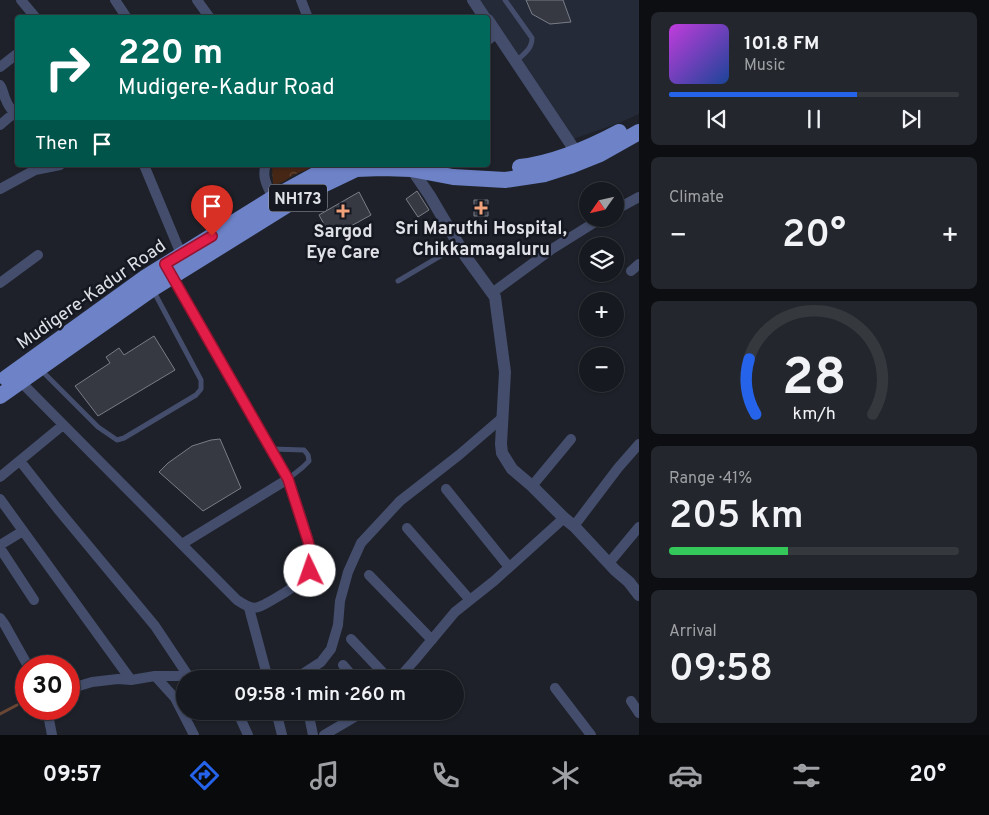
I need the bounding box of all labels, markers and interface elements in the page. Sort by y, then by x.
text: 220 m [118,32,223,76]
text: 101.8 FM [744,32,819,56]
icon: right [35,35,100,100]
text: Music [744,56,785,76]
text: Mudigere-Kadur Road [118,75,335,102]
icon: previous [703,105,731,133]
icon: pause [800,105,828,133]
icon: next [897,105,925,133]
icon: arrive [88,130,116,158]
text: Then [35,132,78,156]
north arrow [579,182,624,228]
map controls [579,182,624,392]
road number: NH173 [269,184,327,212]
pin [191,185,233,236]
text: Climate [669,188,724,208]
icon: arrive [198,192,226,220]
marker: Sri Maruthi Hospital, Chikkamagaluru [474,201,488,215]
marker: Sargod Eye Care [336,204,350,218]
text: 20° [782,212,846,261]
place label: Sri Maruthi Hospital, Chikkamagaluru [395,218,567,262]
text: − [669,219,687,255]
text: + [941,219,959,255]
place label: Sargod Eye Care [306,221,380,265]
street label: Mudigere-Kadur Road [13,235,171,355]
button: layers [579,237,624,282]
button: + [579,292,624,337]
button: − [579,347,624,392]
text: 28 [782,347,846,413]
text: km/h [792,403,836,426]
text: Range · 41% [669,469,752,489]
text: 205 km [669,493,804,542]
position arrow [283,544,335,596]
text: Arrival [669,622,717,642]
text: 09:58 [669,646,773,695]
speed limit sign: 30 [15,655,80,720]
text: 09:58 · 1 min · 260 m [234,683,406,707]
icon: directions [187,758,222,793]
icon: music [307,758,342,793]
icon: phone [428,758,463,793]
icon: climate [548,758,583,793]
icon: car [668,758,703,793]
icon: filters [789,758,824,793]
text: 09:57 [43,762,101,789]
text: 20° [909,762,946,789]

